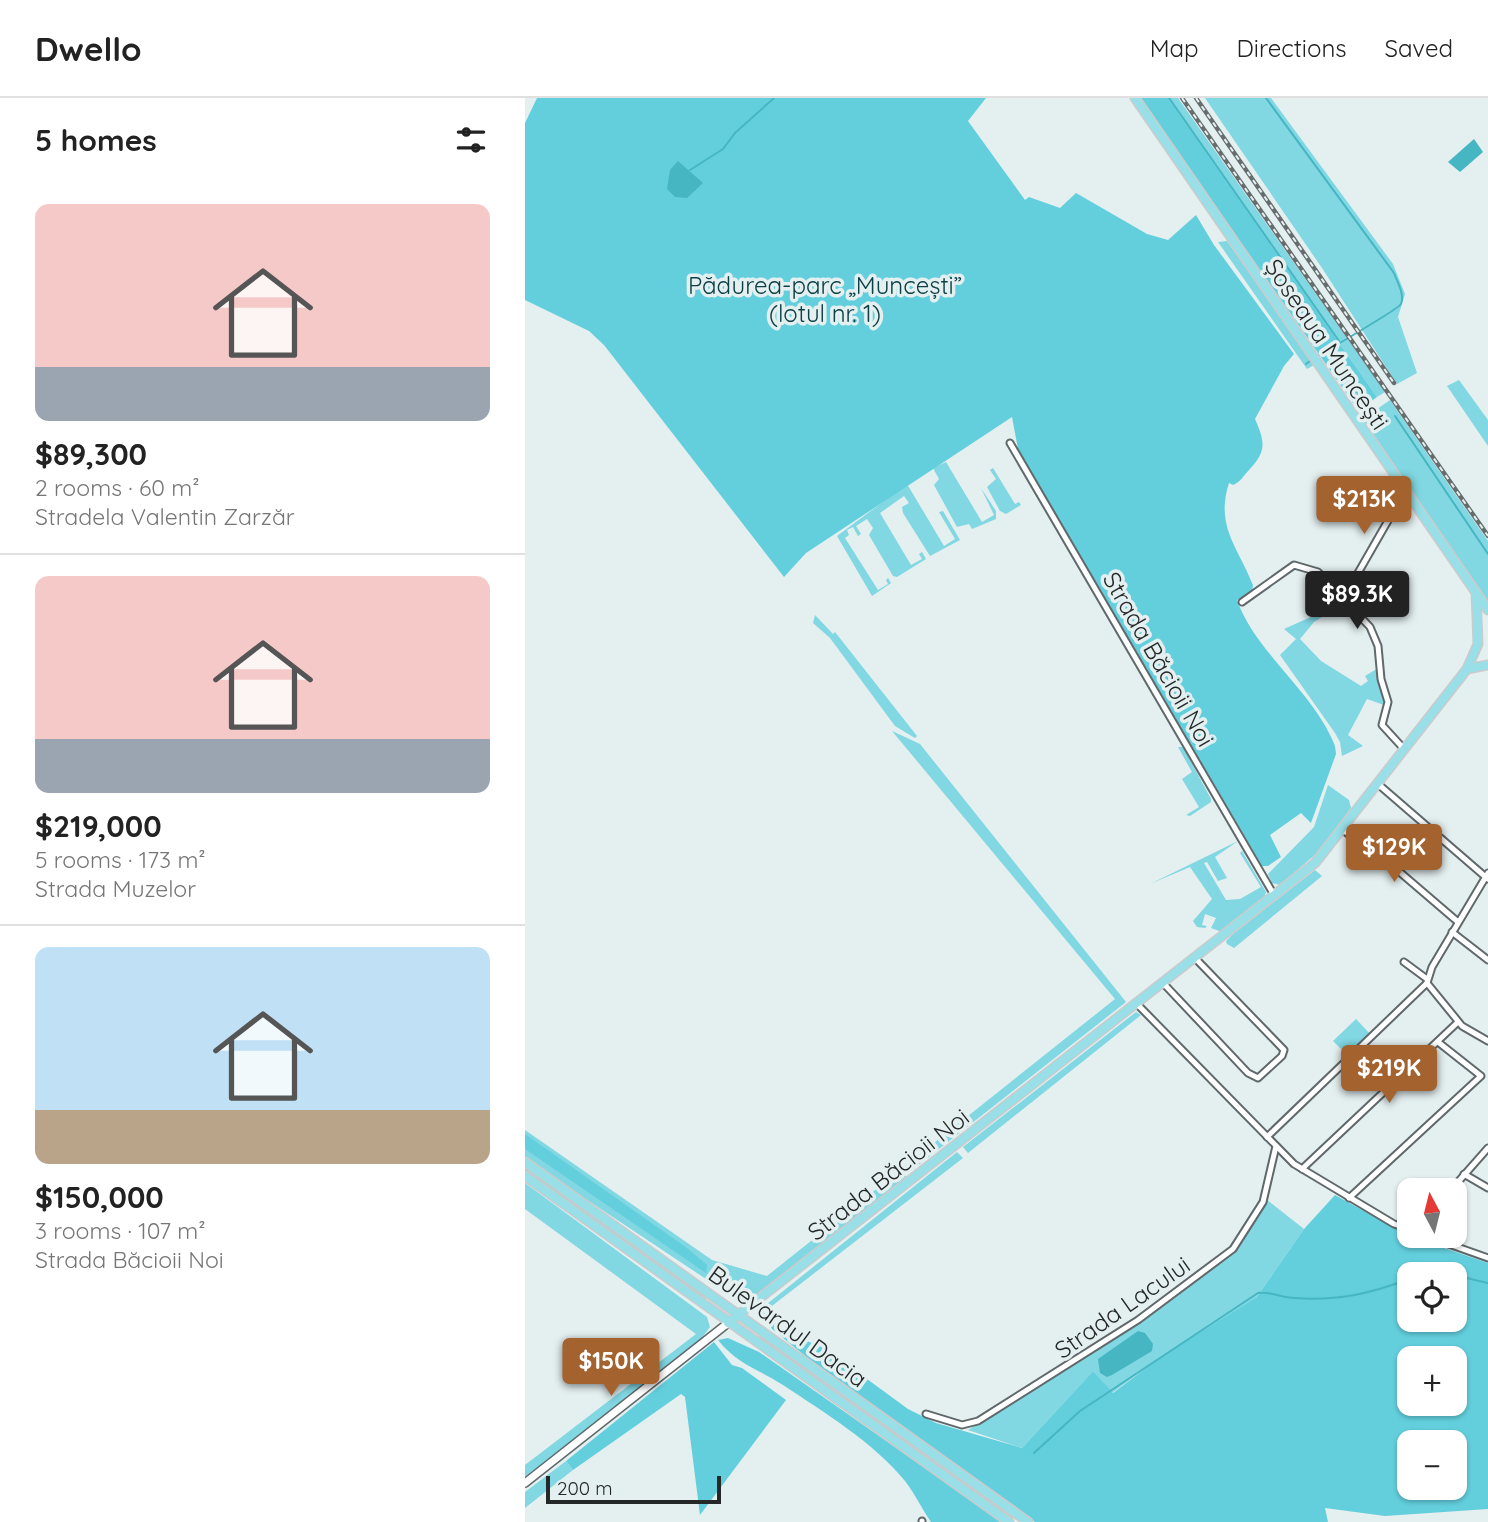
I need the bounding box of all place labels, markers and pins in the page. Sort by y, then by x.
pin: $213K [1315,476,1413,536]
pin: $89.3K [1300,572,1414,631]
pin: $129K [1345,824,1443,884]
pin: $219K [1340,1046,1438,1105]
pin: $150K [562,1338,660,1398]

